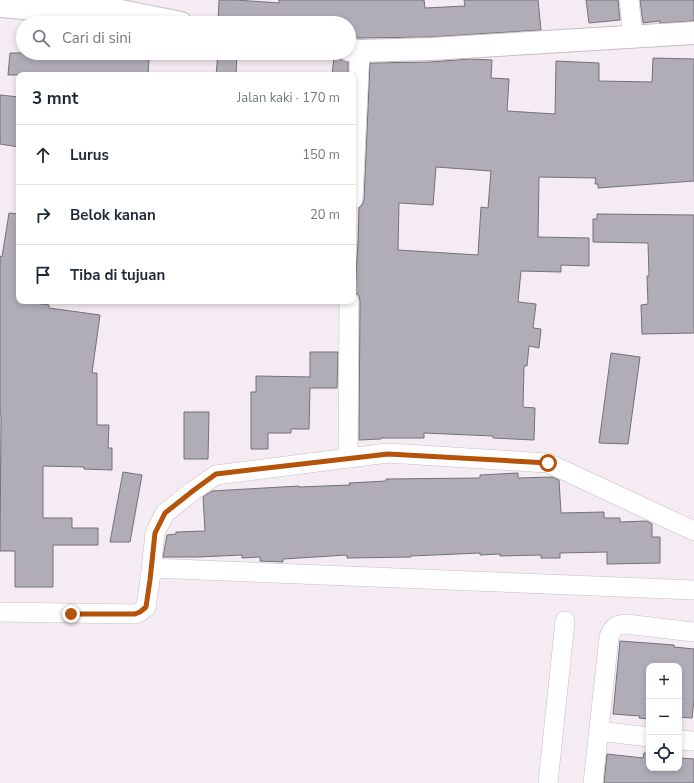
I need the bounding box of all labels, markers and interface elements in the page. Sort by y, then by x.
search box [16,16,356,60]
icon: search [30,27,52,49]
text: Cari di sini [62,28,131,48]
text: 3 mnt [32,87,78,110]
text: Jalan kaki · 170 m [237,89,340,107]
icon: ahead [32,144,54,166]
text: Lurus [70,145,109,165]
text: 150 m [302,146,340,164]
icon: right [32,204,54,226]
text: Belok kanan [70,205,156,225]
text: 20 m [310,206,340,224]
icon: arrive [32,264,54,286]
text: Tiba di tujuan [70,265,165,285]
route start [539,454,557,472]
route end [62,605,80,623]
map controls [646,663,682,771]
button: + [646,663,682,699]
button: − [646,699,682,735]
button: locate [646,735,682,771]

